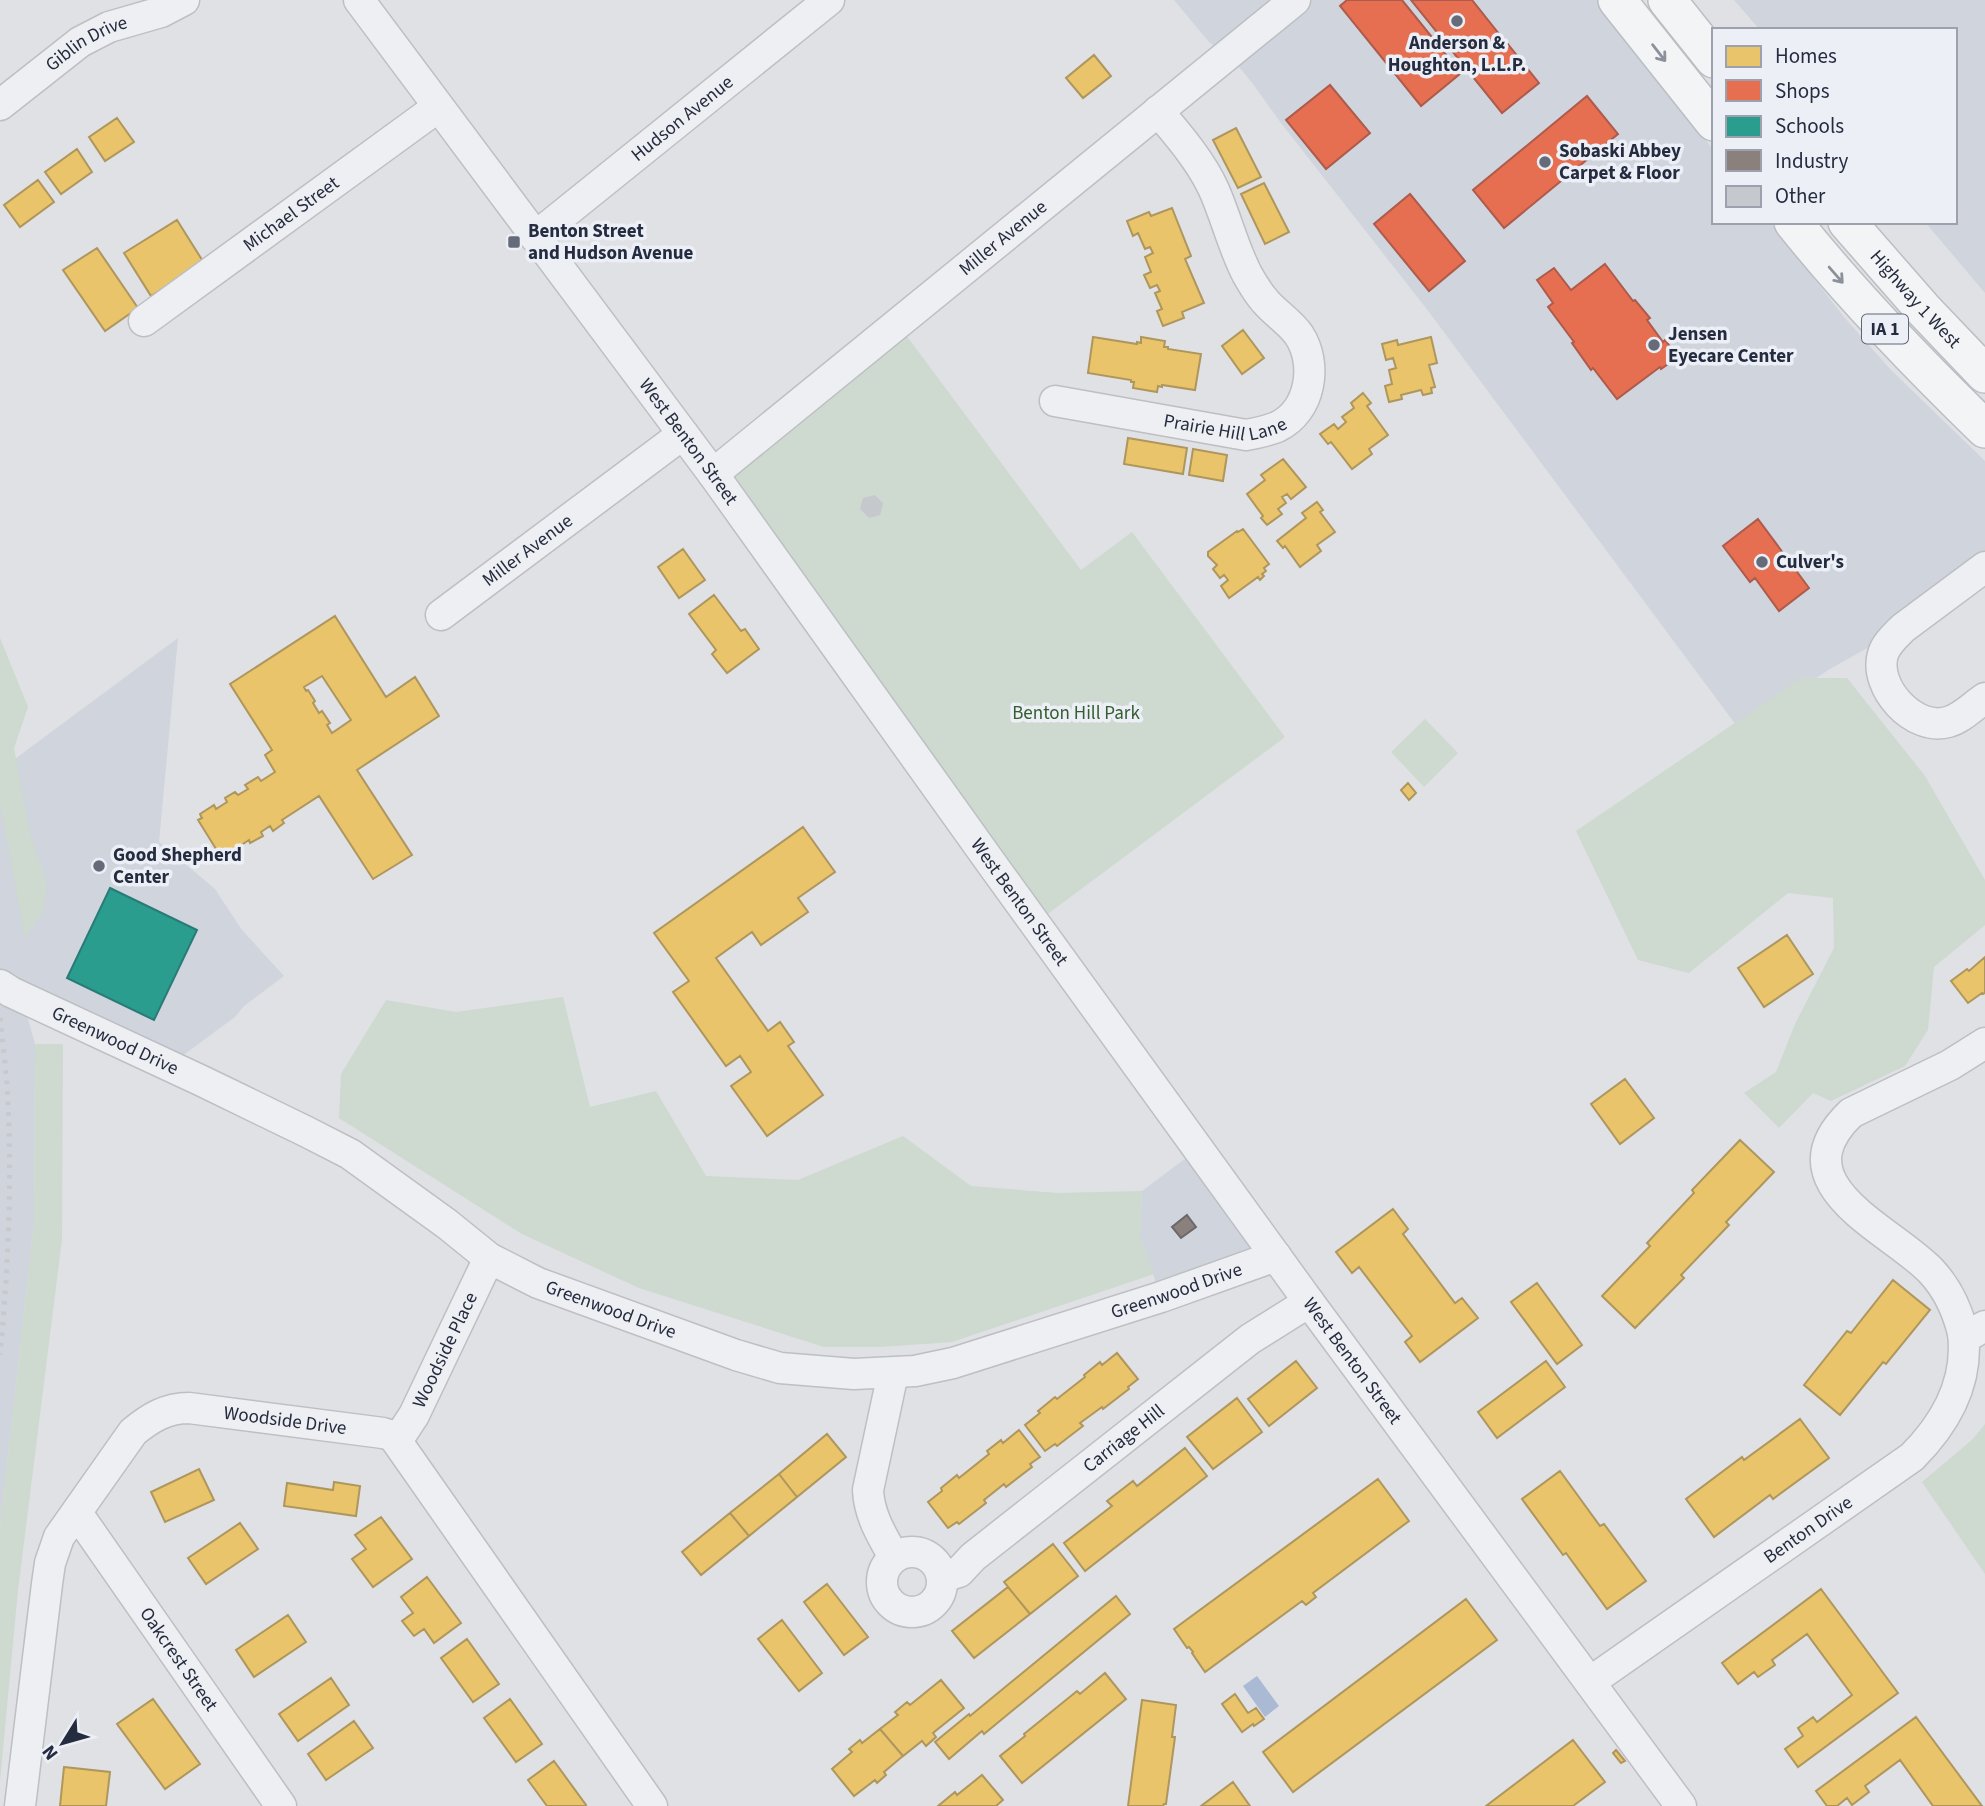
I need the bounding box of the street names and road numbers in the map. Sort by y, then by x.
street label: Giblin Drive [40,9,131,78]
street label: Hudson Avenue [625,69,739,168]
street label: Michael Street [238,169,345,258]
street label: Miller Avenue [953,194,1053,282]
street label: Highway 1 West [1864,244,1967,355]
road number: IA 1 [1862,314,1908,344]
street label: West Benton Street [633,373,745,511]
street label: Prairie Hill Lane [1161,407,1292,448]
street label: Miller Avenue [477,508,578,593]
street label: West Benton Street [964,833,1075,972]
street label: Greenwood Drive [47,999,183,1082]
street label: Greenwood Drive [1107,1256,1246,1326]
street label: Greenwood Drive [542,1273,680,1346]
street label: Woodside Place [406,1288,484,1413]
street label: West Benton Street [1297,1292,1409,1430]
street label: Carriage Hill [1077,1398,1170,1479]
street label: Woodside Drive [222,1399,348,1442]
street label: Benton Drive [1758,1489,1858,1570]
street label: Oakcrest Street [133,1602,225,1717]

